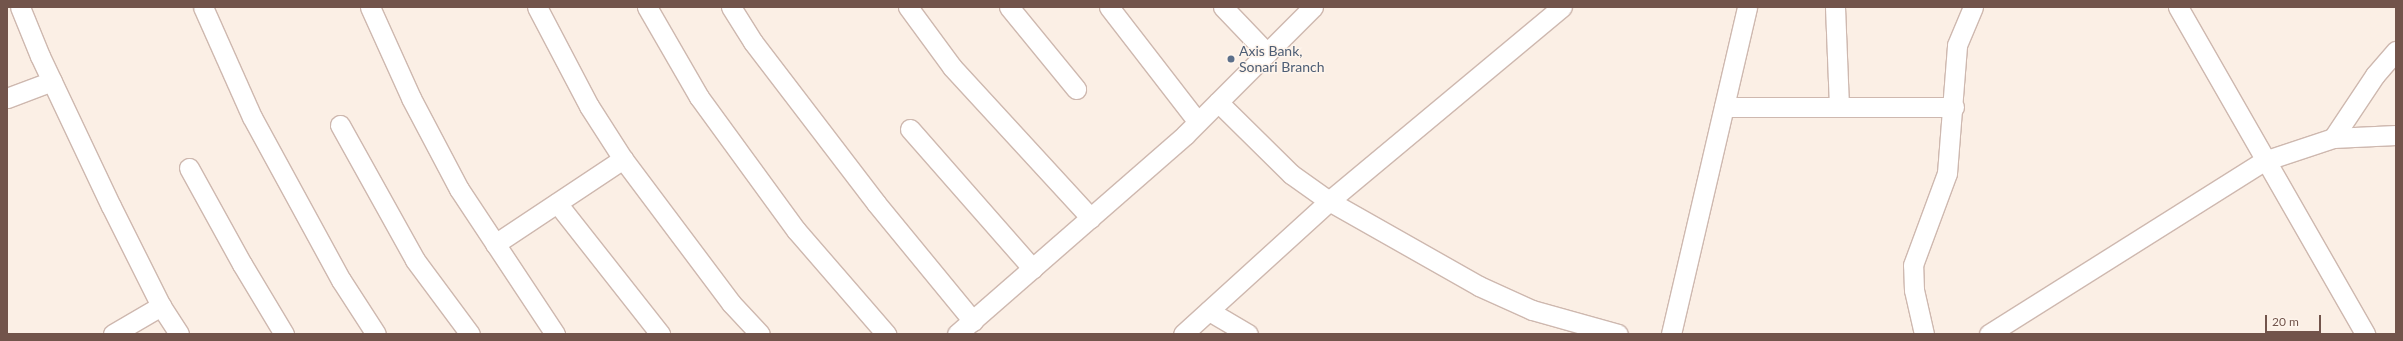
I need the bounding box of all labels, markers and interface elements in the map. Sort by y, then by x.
place label: Axis Bank, Sonari Branch [1239,43,1324,76]
marker: Axis Bank, Sonari Branch [1226,54,1236,64]
scale bar [2267,307,2323,333]
text: 20 m [2272,314,2299,329]

